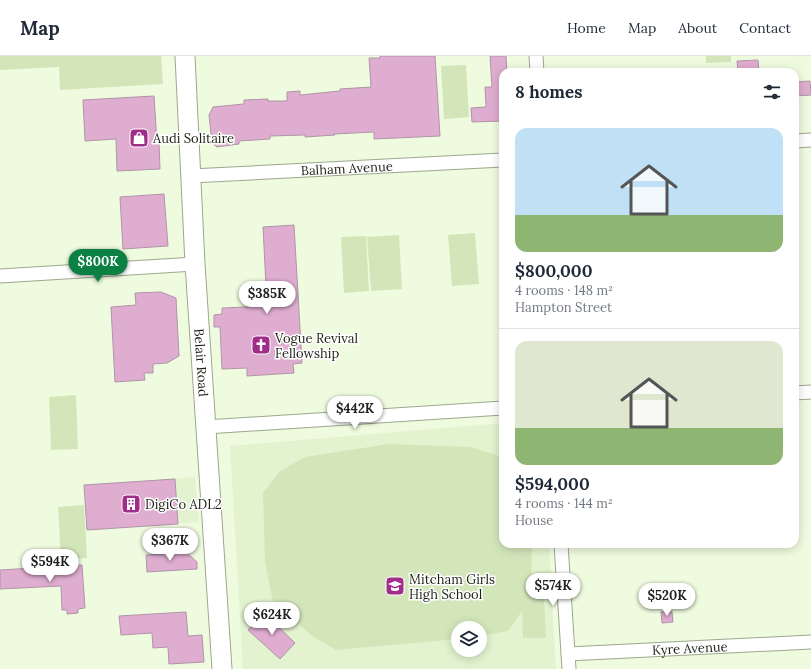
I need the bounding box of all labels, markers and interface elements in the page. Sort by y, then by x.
text: Map [20,16,60,40]
text: Home [567,19,606,37]
text: Map [628,19,656,37]
text: About [678,19,717,37]
text: Contact [739,19,791,37]
text: 8 homes [515,81,582,103]
icon: filters [761,81,783,103]
shop icon: Audi Solitaire [128,127,150,149]
place label: Audi Solitaire [152,130,234,147]
icon: home [613,154,685,226]
street label: Balham Avenue [300,157,393,179]
pin: $800K [70,249,126,283]
text: $800K [78,253,118,270]
text: $800,000 [515,260,593,282]
pin: $385K [239,281,295,315]
text: 4 rooms · 148 m² [515,282,613,299]
text: $385K [248,285,286,302]
text: Hampton Street [515,299,612,316]
street label: Belair Road [191,328,212,397]
place label: Vogue Revival Fellowship [274,330,358,362]
church icon: Vogue Revival Fellowship [250,334,272,356]
icon: home [613,367,685,439]
pin: $442K [327,396,383,430]
text: $442K [336,400,374,417]
text: $594,000 [515,473,590,495]
building icon: DigiCo ADL2 [120,493,142,515]
text: 4 rooms · 144 m² [515,495,613,512]
place label: DigiCo ADL2 [145,496,222,513]
text: House [515,512,553,529]
pin: $367K [142,528,198,562]
text: $367K [151,532,189,549]
pin: $594K [22,549,78,583]
text: $594K [31,553,69,570]
place label: Mitcham Girls High School [409,571,495,603]
pin: $574K [525,573,581,607]
school or university icon: Mitcham Girls High School [384,575,406,597]
text: $574K [535,577,571,594]
pin: $520K [639,583,695,617]
text: $520K [647,587,687,604]
pin: $624K [244,602,300,636]
text: $624K [253,606,291,623]
map controls [451,621,487,657]
button: layers [451,621,487,657]
street label: Kyre Avenue [652,638,728,658]

